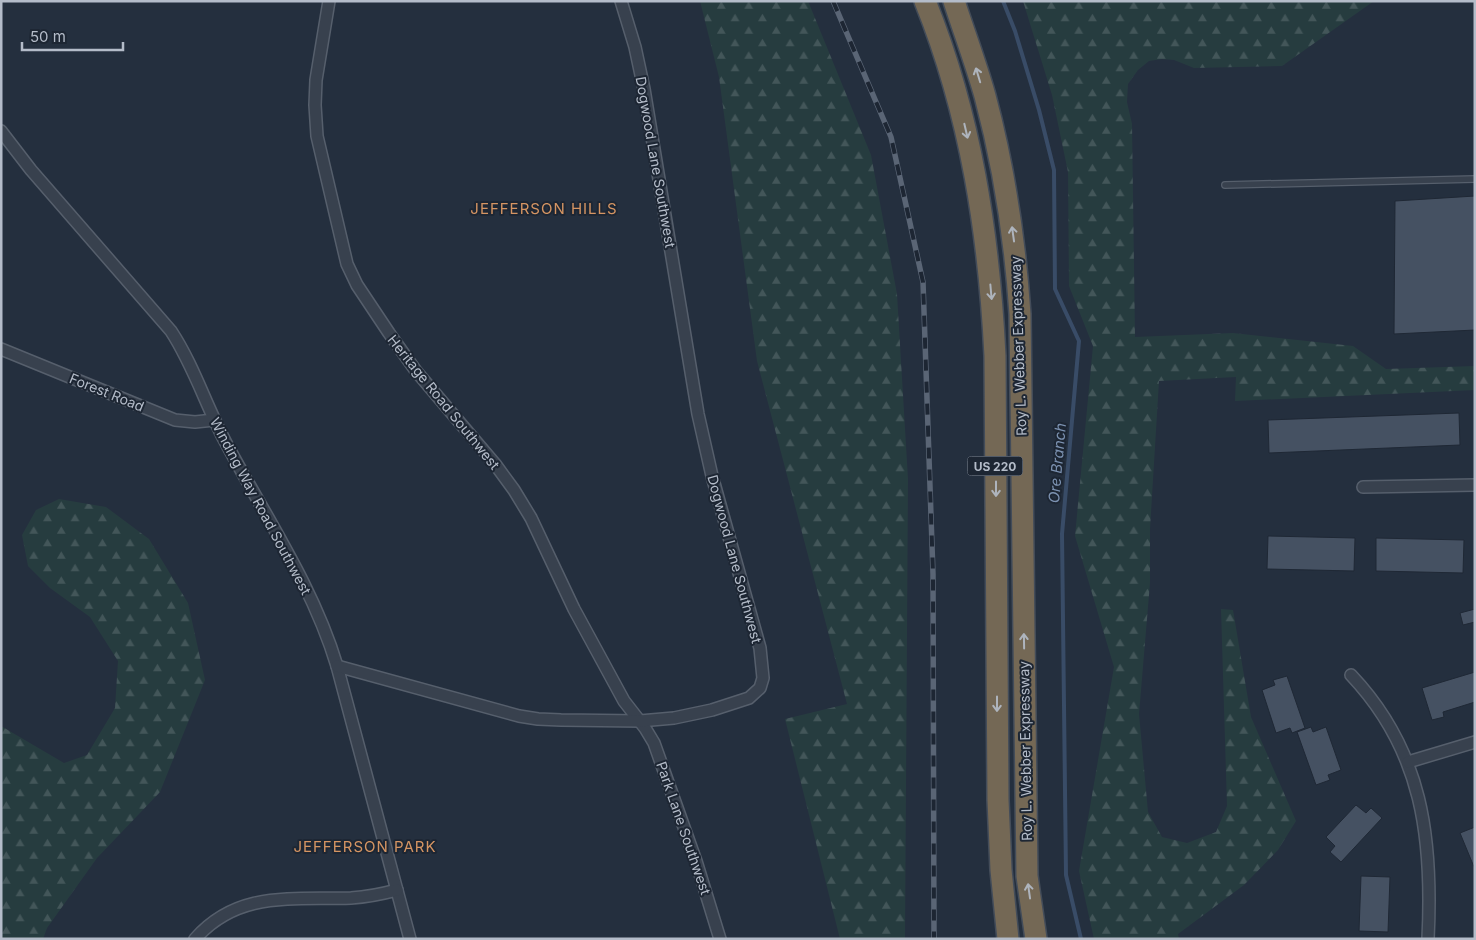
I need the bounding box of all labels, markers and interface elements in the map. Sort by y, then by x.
scale bar [22,20,124,52]
text: 50 m [30,27,66,46]
one-way arrow [973,67,983,83]
street label: Dogwood Lane Southwest [633,75,680,249]
one-way arrow [962,123,971,139]
district label: JEFFERSON HILLS [470,199,618,218]
one-way arrow [1008,226,1018,242]
street label: Roy L. Webber Expressway [1006,256,1030,436]
one-way arrow [986,283,996,299]
street label: Heritage Road Southwest [384,331,504,473]
street label: Forest Road [67,369,147,415]
street label: Winding Way Road Southwest [207,414,315,598]
water label: Ore Branch [1044,422,1070,504]
road number: US 220 [968,456,1022,476]
street label: Dogwood Lane Southwest [704,473,766,645]
one-way arrow [991,480,1001,497]
one-way arrow [1019,633,1028,649]
street label: Roy L. Webber Expressway [1015,661,1035,841]
one-way arrow [992,696,1002,712]
street label: Park Lane Southwest [653,759,715,897]
district label: JEFFERSON PARK [293,837,437,856]
one-way arrow [1024,883,1034,899]

